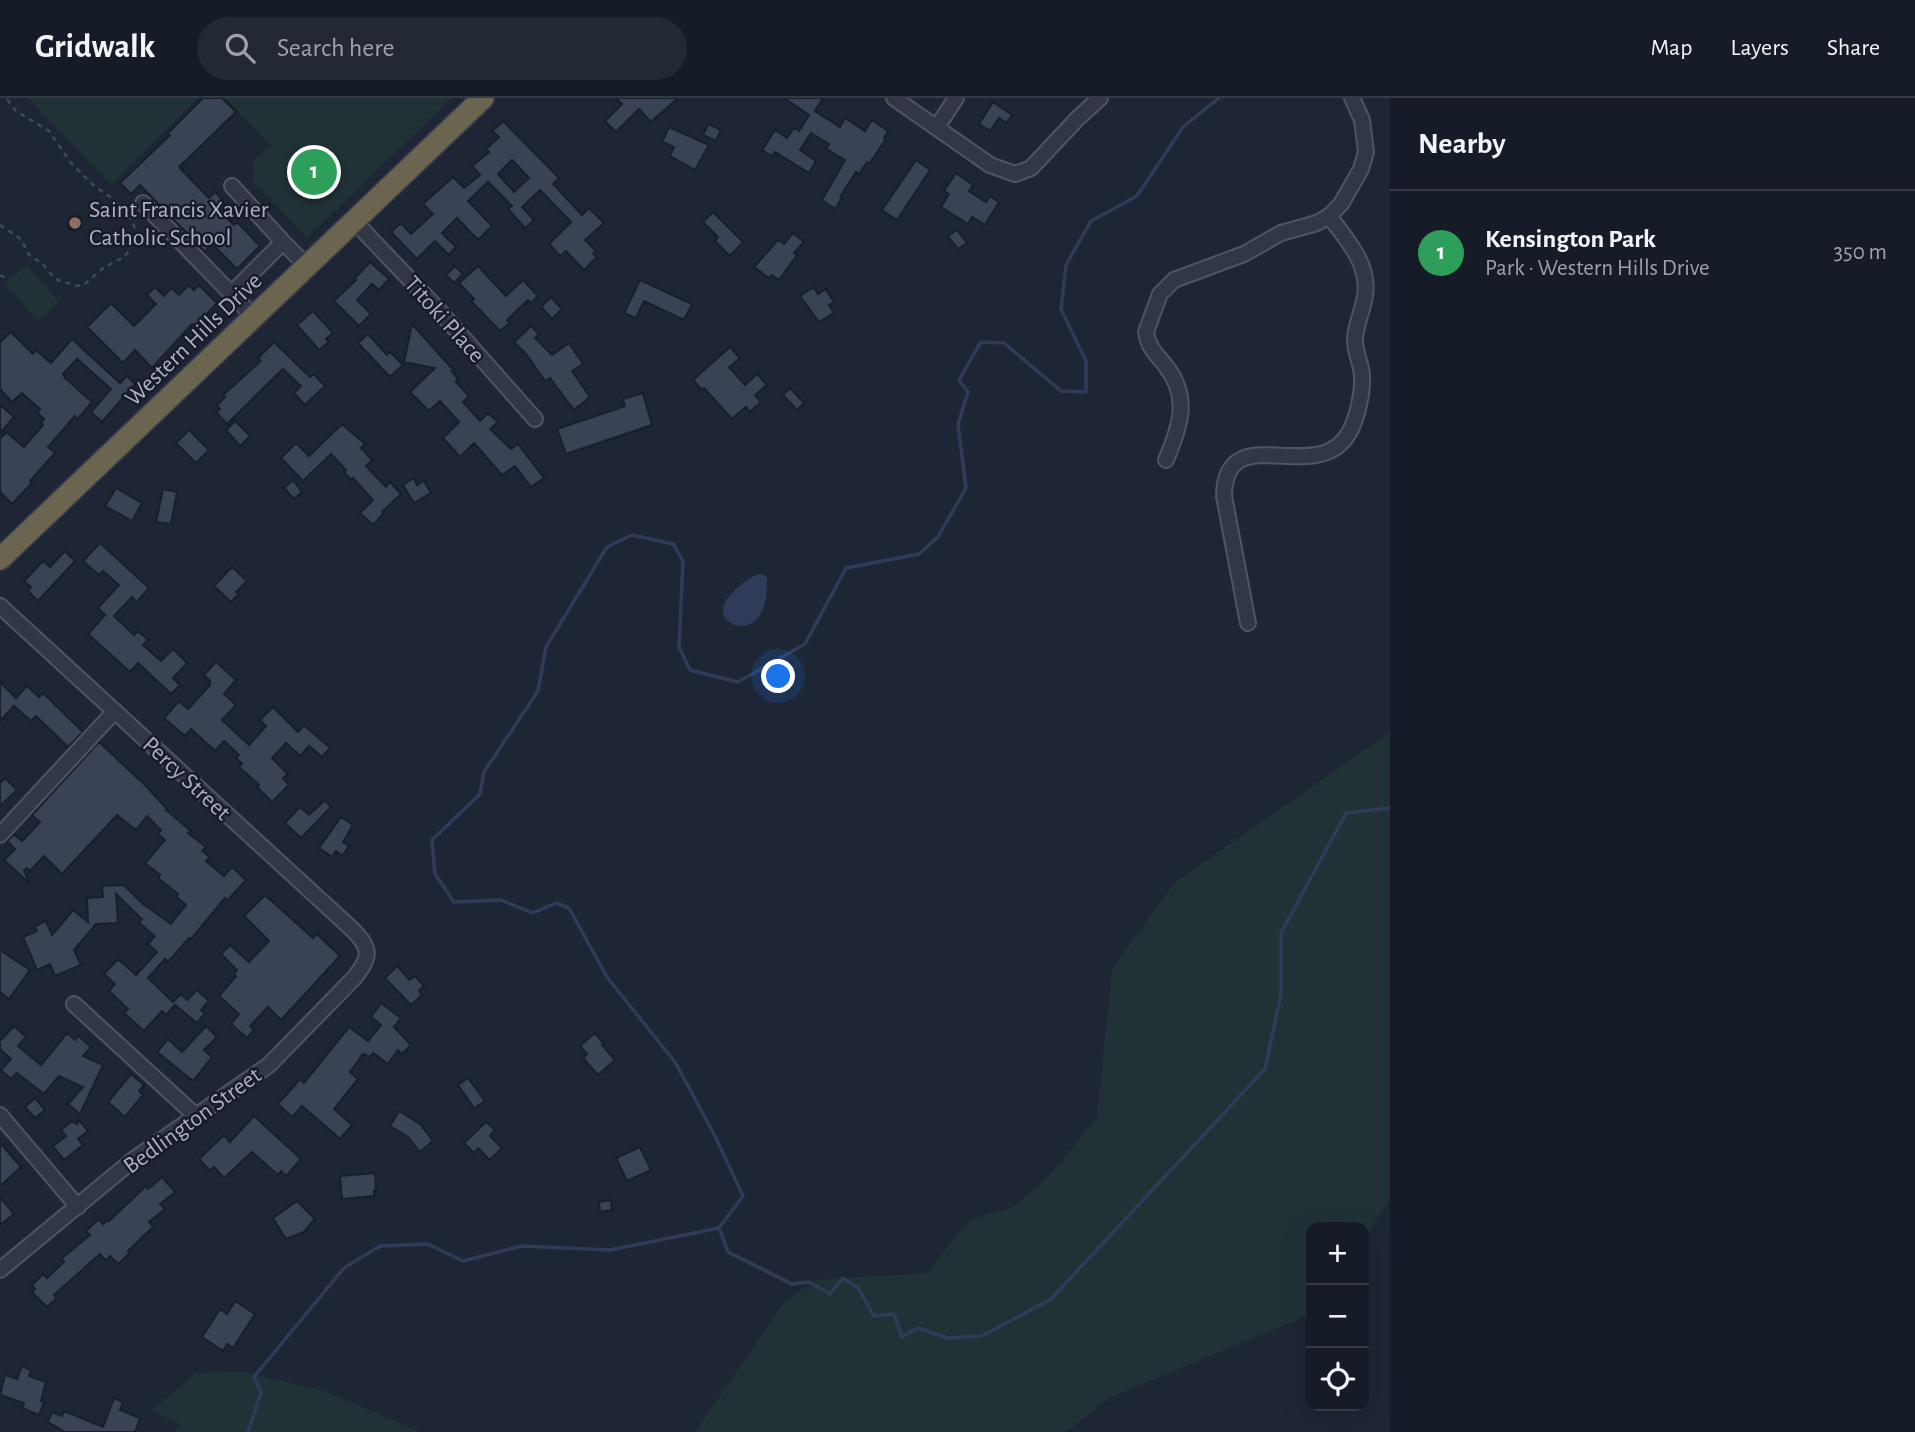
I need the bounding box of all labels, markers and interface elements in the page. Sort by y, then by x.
search box [197,17,687,80]
icon: search [221,29,259,67]
text: Gridwalk [35,31,155,64]
text: Search here [277,35,395,61]
text: Map [1650,36,1692,60]
text: Layers [1730,36,1789,60]
text: Share [1827,36,1880,60]
text: Nearby [1418,129,1506,159]
pin: 1 [291,146,337,198]
place label: Saint Francis Xavier Catholic School [89,198,269,250]
marker: Saint Francis Xavier Catholic School [67,215,83,231]
text: Kensington Park [1485,226,1656,252]
text: 1 [1437,241,1445,264]
text: 350 m [1834,241,1887,264]
text: Park · Western Hills Drive [1485,257,1710,280]
street label: Western Hills Drive [121,269,267,411]
street label: Titoki Place [399,272,489,368]
your location [761,659,795,693]
street label: Percy Street [138,732,235,825]
street label: Bedlington Street [119,1063,266,1179]
map controls [1306,1222,1369,1411]
button: + [1306,1222,1369,1285]
button: − [1306,1285,1369,1348]
button: locate [1306,1348,1369,1411]

